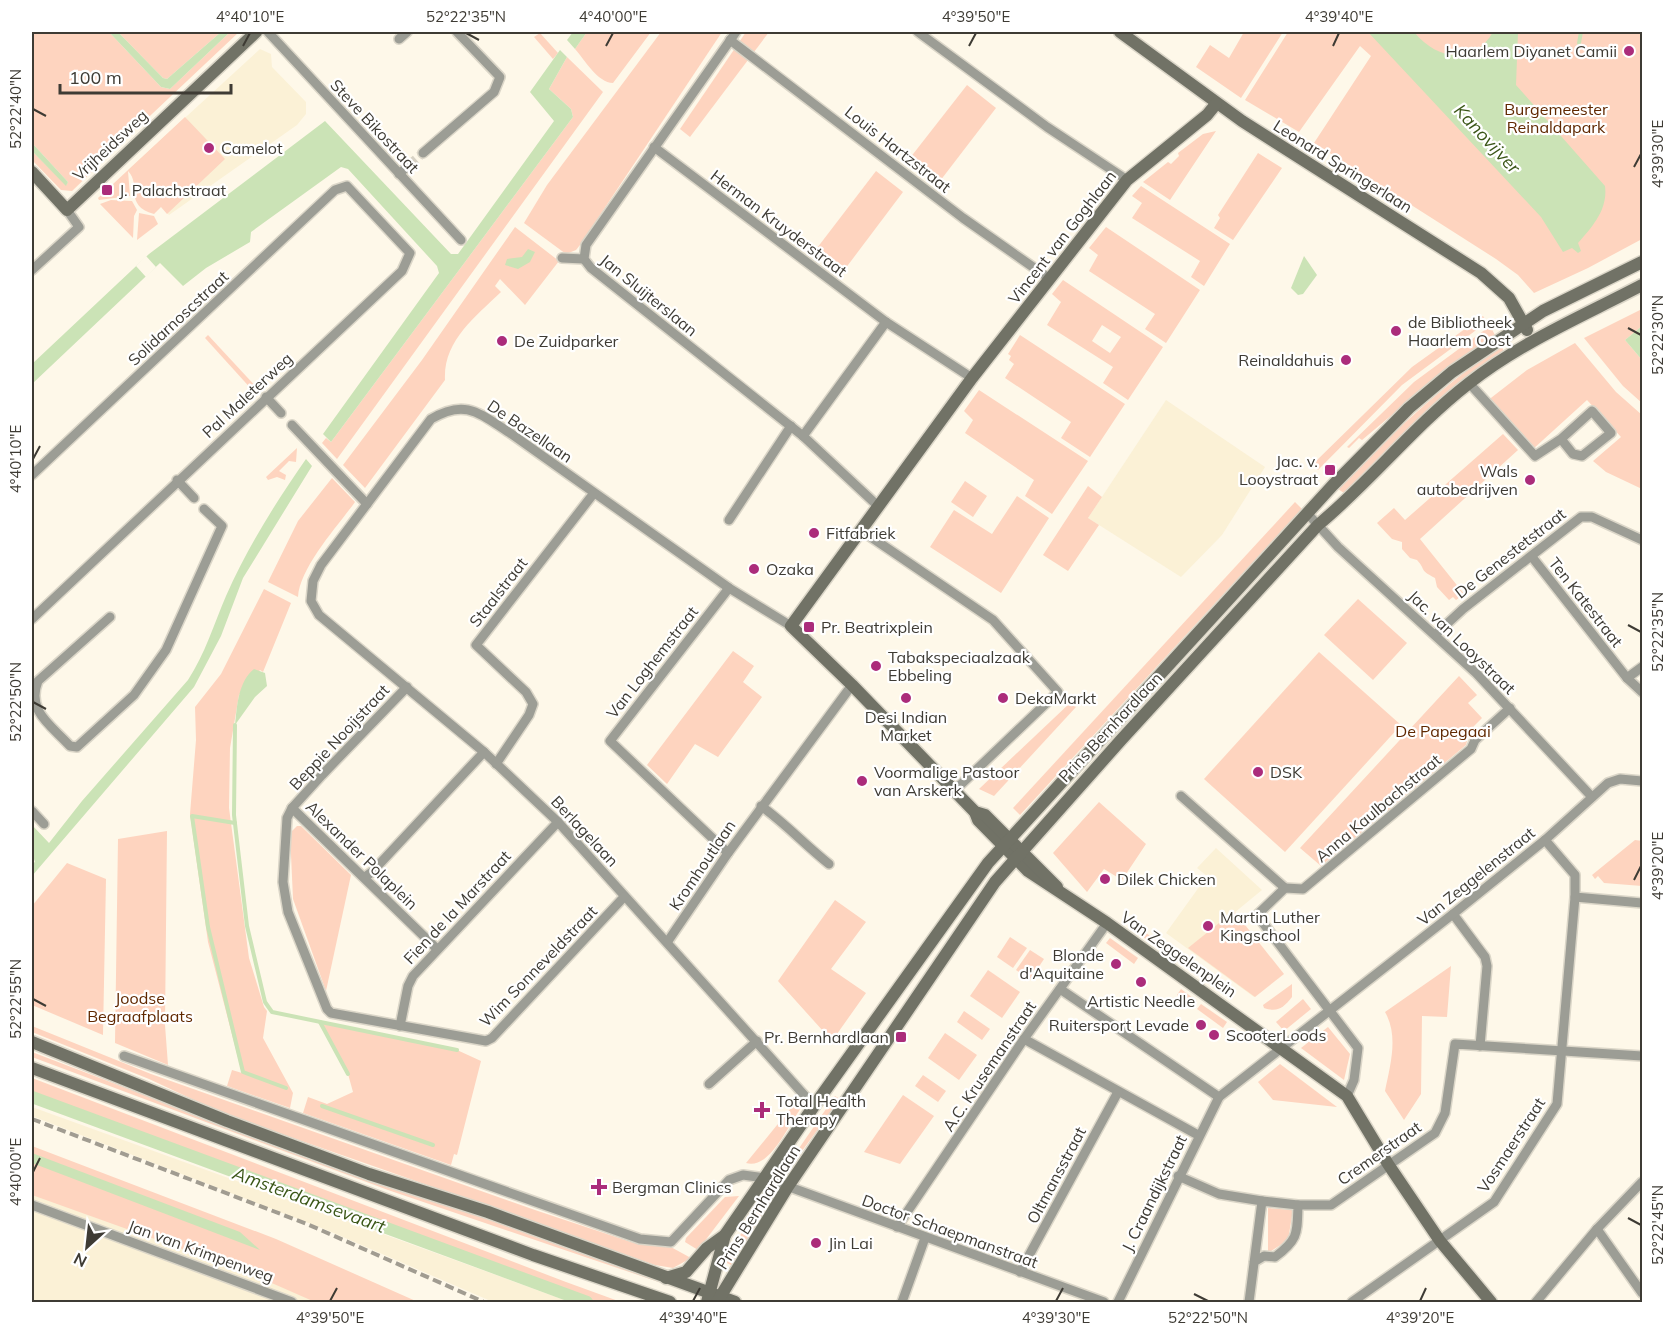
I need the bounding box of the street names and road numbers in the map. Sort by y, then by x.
street label: Steve Bikostraat [326,75,424,177]
street label: Louis Hartzstraat [841,101,955,197]
street label: Vrijheidsweg [68,105,152,185]
street label: Leonard Springerlaan [1270,115,1416,217]
street label: Herman Kruyderstraat [707,165,851,281]
street label: Vincent van Goghlaan [1004,166,1120,308]
street label: Jan Sluijterslaan [596,250,702,340]
street label: Solidarnoscstraat [124,266,233,370]
street label: Pal Maleterweg [198,348,296,442]
street label: De Bazellaan [484,395,576,467]
street label: De Genestetstraat [1451,503,1570,602]
street label: Staalstraat [465,553,532,631]
street label: Ten Katestraat [1545,553,1628,651]
street label: Jac. van Looystraat [1404,586,1520,699]
street label: Van Loghemstraat [602,602,702,722]
street label: Prins Bernhardlaan [1054,668,1166,786]
street label: Beppie Nooijstraat [285,680,393,794]
street label: Anna Kaulbachstraat [1311,749,1445,866]
street label: Berlagelaan [547,791,623,871]
street label: Alexander Polaplein [302,796,422,914]
street label: Kromhoutlaan [664,816,740,914]
street label: Van Zeggelenstraat [1413,822,1539,929]
street label: Fien de la Marstraat [399,846,515,968]
street label: Wim Sonneveldstraat [475,901,601,1031]
street label: Van Zeggelenplein [1117,907,1241,1001]
street label: A.C. Krusemanstraat [938,997,1040,1135]
street label: Vosmaerstraat [1473,1093,1549,1196]
street label: Cremerstraat [1333,1117,1425,1189]
street label: Oltmansstraat [1022,1123,1090,1227]
street label: J. Craandijkstraat [1117,1131,1191,1255]
street label: Prins Bernhardlaan [712,1141,804,1273]
street label: Doctor Schaepmanstraat [859,1190,1041,1272]
street label: Jan van Krimpenweg [125,1215,277,1287]

